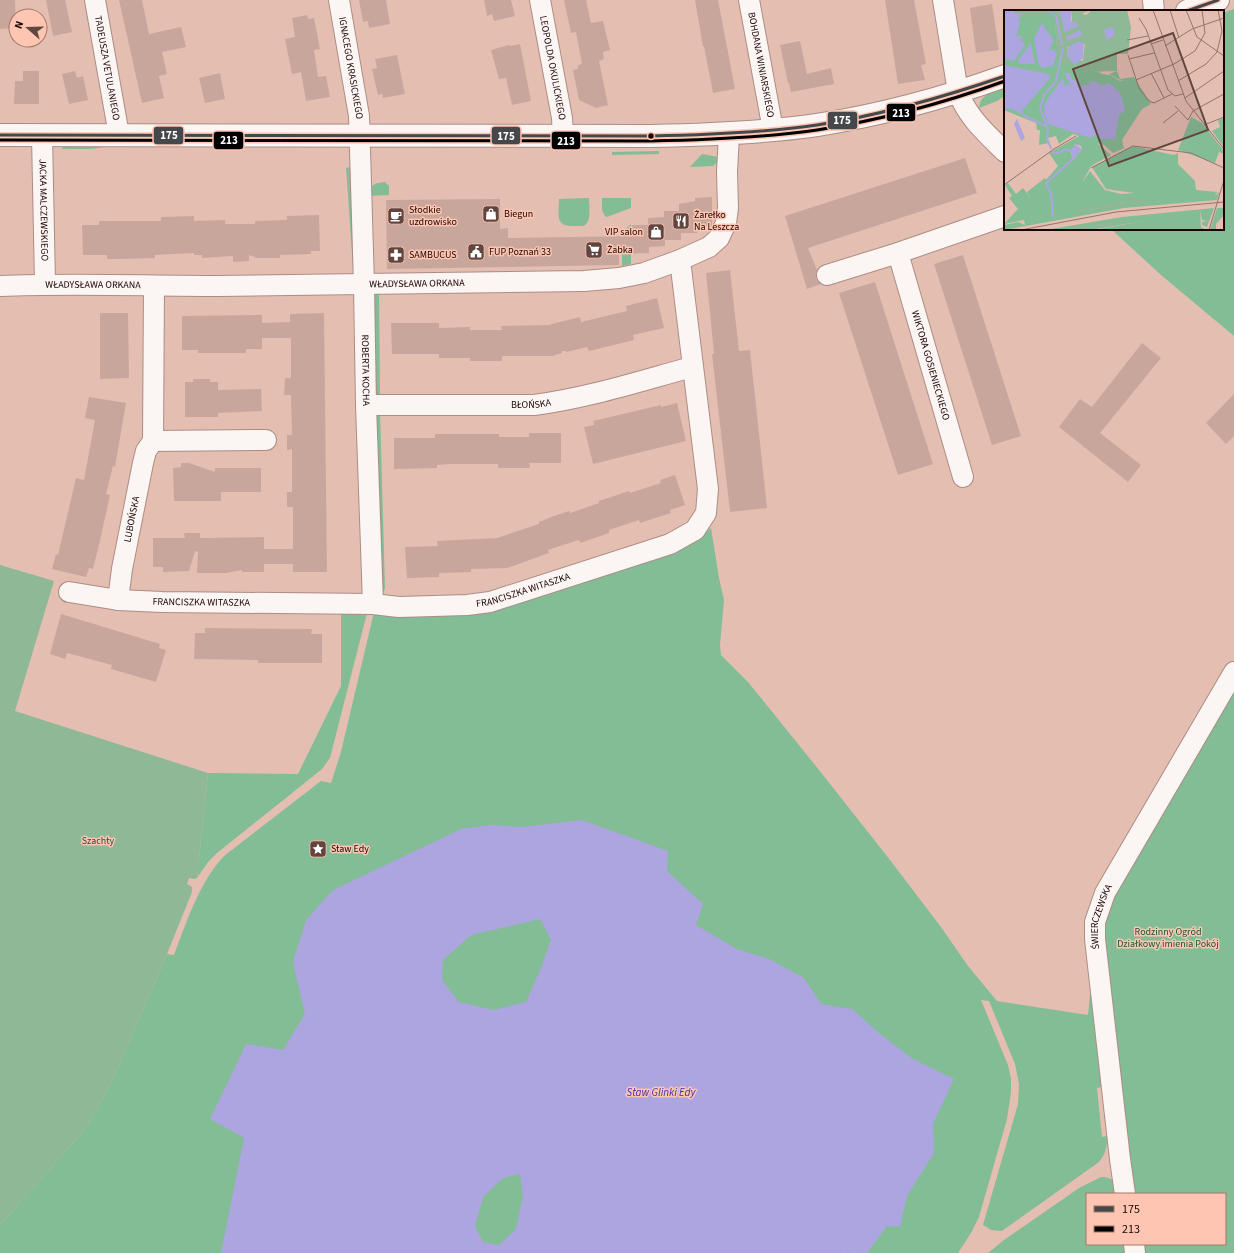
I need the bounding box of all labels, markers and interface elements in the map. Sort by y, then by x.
north arrow [8,8,48,48]
inset map [1004,10,1224,230]
street label: BOHDANA WINIARSKIEGO [744,11,778,119]
street label: TADEUSZA VETULANIEGO [91,14,123,122]
street label: LEOPOLDA OKULICKIEGO [536,14,569,122]
street label: IGNACEGO KRASICKIEGO [335,16,366,121]
text: N [11,19,27,31]
line badge: 213 [886,103,916,122]
text: 213 [892,106,910,121]
line badge: 175 [827,111,858,130]
text: 175 [833,113,851,128]
line badge: 175 [153,126,184,145]
line badge: 175 [491,126,521,145]
text: 175 [160,128,178,143]
text: 175 [497,129,515,144]
line badge: 213 [213,131,244,150]
line badge: 213 [551,131,581,150]
unlabelled marker [646,131,656,141]
text: 213 [220,133,238,148]
text: 213 [557,134,575,149]
street label: JACKA MALCZEWSKIEGO [35,159,52,262]
place label: Słodkie uzdrowisko [409,203,457,229]
shop icon: Biegun [481,204,501,224]
cafe icon: Słodkie uzdrowisko [386,206,406,226]
place label: Biegun [504,207,533,221]
place label: Żarełko Na Leszcza [694,208,739,234]
restaurant icon: Żarełko Na Leszcza [671,211,691,231]
shop icon: VIP salon [646,222,666,242]
place label: VIP salon [605,225,643,239]
supermarket icon: Żabka [584,240,604,260]
public building icon: FUP Poznań 33 [466,242,486,262]
place label: Żabka [607,243,633,257]
pharmacy icon: SAMBUCUS [386,245,406,265]
place label: FUP Poznań 33 [489,245,551,259]
place label: SAMBUCUS [409,248,457,262]
street label: WŁADYSŁAWA ORKANA [369,276,465,291]
street label: WŁADYSŁAWA ORKANA [45,278,141,292]
street label: WIKTORA GOSIENIECKIEGO [908,309,953,422]
street label: ROBERTA KOCHA [358,334,373,407]
street label: BŁOŃSKA [511,395,553,412]
street label: LUBOŃSKA [120,494,143,543]
street label: FRANCISZKA WITASZKA [475,570,572,611]
street label: FRANCISZKA WITASZKA [152,595,251,610]
park label: Szachty [82,834,115,848]
place icon: Staw Edy [308,839,328,859]
place label: Staw Edy [331,842,369,856]
street label: ŚWIERCZEWSKA [1088,881,1116,950]
park label: Rodzinny Ogród Działkowy imienia Pokój [1117,925,1219,951]
water label: Staw Glinki Edy [627,1085,696,1100]
legend [1086,1193,1226,1245]
text: 175 [1122,1201,1140,1218]
text: 213 [1122,1221,1140,1238]

